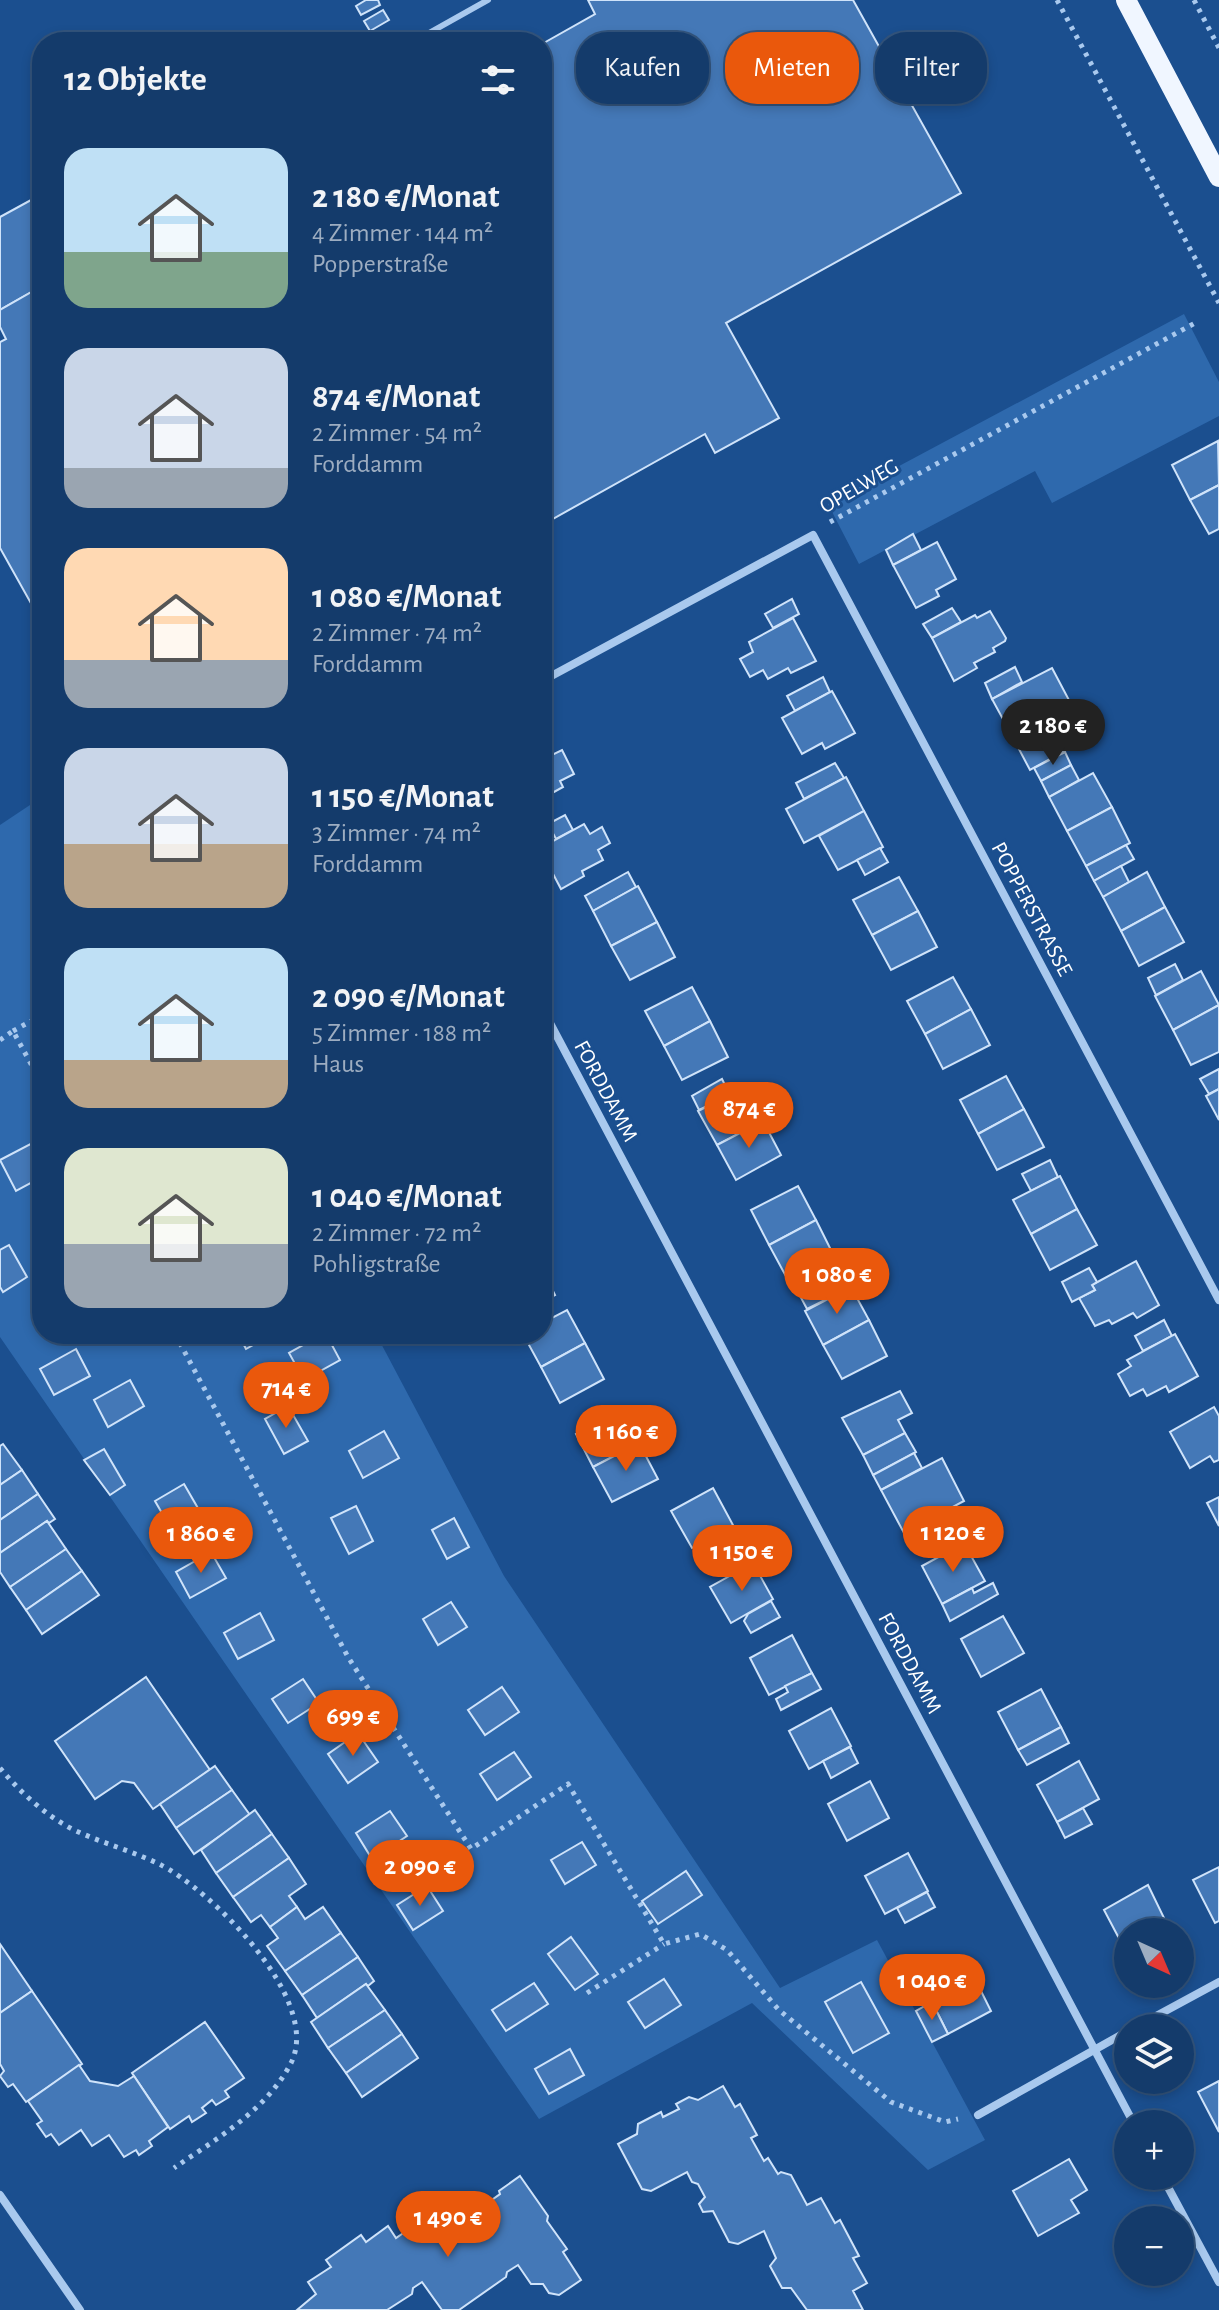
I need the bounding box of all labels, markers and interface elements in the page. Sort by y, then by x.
chip: Kaufen [576,32,709,104]
chip: Mieten [725,32,859,104]
chip: Filter [875,32,987,104]
icon: filters [476,58,520,102]
text: 12 Objekte [64,63,207,97]
icon: home [128,180,224,276]
text: 2 180 €/Monat [312,180,500,214]
text: 4 Zimmer · 144 m² [312,220,493,246]
text: Popperstraße [312,251,449,277]
icon: home [128,380,224,476]
text: 874 €/Monat [312,380,480,414]
text: 2 Zimmer · 54 m² [312,420,482,446]
text: Forddamm [312,451,423,477]
street label: OPELWEG [816,455,902,517]
icon: home [128,580,224,676]
text: 1 080 €/Monat [312,580,501,614]
text: 2 Zimmer · 74 m² [312,620,482,646]
text: Forddamm [312,651,423,677]
pin: 2 180 € [979,699,1127,767]
text: 2 180 € [1019,712,1087,738]
icon: home [128,780,224,876]
text: 1 150 €/Monat [312,780,494,814]
text: 3 Zimmer · 74 m² [312,820,481,846]
street label: POPPERSTRASSE [987,838,1077,980]
text: Forddamm [312,851,423,877]
icon: home [128,980,224,1076]
text: 2 090 €/Monat [312,980,505,1014]
text: 5 Zimmer · 188 m² [312,1020,491,1046]
street label: FORDDAMM [570,1037,642,1145]
text: Haus [312,1051,364,1077]
pin: 874 € [693,1082,805,1150]
text: 874 € [722,1095,776,1121]
icon: home [128,1180,224,1276]
text: 1 040 €/Monat [312,1180,502,1214]
text: 2 Zimmer · 72 m² [312,1220,481,1246]
pin: 1 080 € [763,1248,911,1316]
text: Pohligstraße [312,1251,441,1277]
text: 1 080 € [802,1261,872,1287]
pin: 714 € [230,1362,342,1430]
text: 714 € [261,1375,311,1401]
pin: 1 160 € [552,1405,700,1473]
text: 1 160 € [594,1418,658,1444]
pin: 1 120 € [879,1506,1027,1574]
pin: 1 860 € [127,1507,275,1575]
text: 1 120 € [921,1519,985,1545]
text: 1 860 € [167,1520,235,1546]
pin: 1 150 € [668,1525,816,1593]
text: 1 150 € [710,1538,774,1564]
street label: FORDDAMM [874,1609,946,1717]
pin: 699 € [297,1690,409,1758]
text: 699 € [326,1703,380,1729]
pin: 2 090 € [346,1840,494,1908]
text: 2 090 € [384,1853,456,1879]
north arrow [1114,1918,1194,1998]
map controls [1114,1918,1194,2286]
pin: 1 040 € [858,1954,1006,2022]
text: 1 040 € [897,1967,967,1993]
button: layers [1114,2014,1194,2094]
button: + [1114,2110,1194,2190]
pin: 1 490 € [374,2191,522,2259]
text: 1 490 € [414,2204,482,2230]
button: − [1114,2206,1194,2286]

